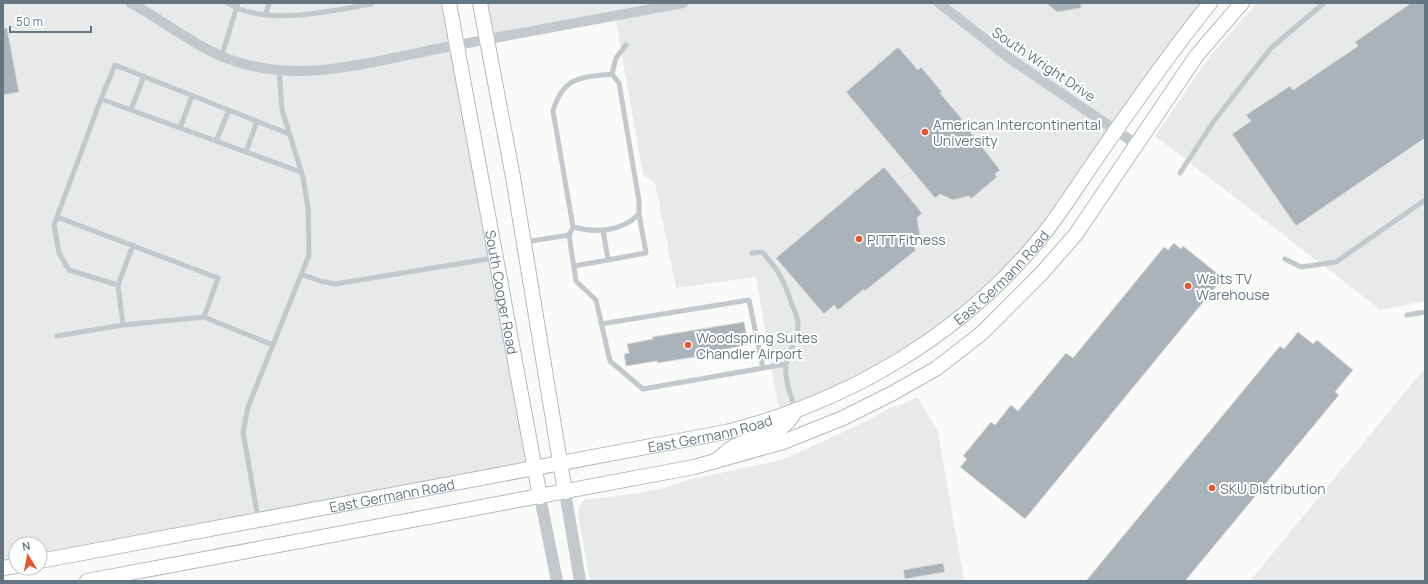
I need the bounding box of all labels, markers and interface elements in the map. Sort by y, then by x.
scale bar [10,8,91,34]
text: 50 m [16,13,43,30]
street label: South Wright Drive [988,22,1100,106]
place label: American Intercontinental University [933,115,1101,150]
marker: American Intercontinental University [920,127,930,137]
street label: East Germann Road [949,226,1053,329]
street label: South Cooper Road [481,228,523,356]
place label: PITT Fitness [867,230,946,249]
marker: PITT Fitness [854,234,864,244]
place label: Walts TV Warehouse [1196,269,1270,304]
marker: Walts TV Warehouse [1183,281,1193,291]
place label: Woodspring Suites Chandler Airport [696,328,818,363]
marker: Woodspring Suites Chandler Airport [683,340,693,350]
street label: East Germann Road [646,410,775,456]
street label: East Germann Road [328,474,456,516]
place label: SKU Distribution [1220,479,1326,498]
marker: SKU Distribution [1207,483,1217,493]
north arrow [8,536,48,576]
text: N [21,538,31,554]

